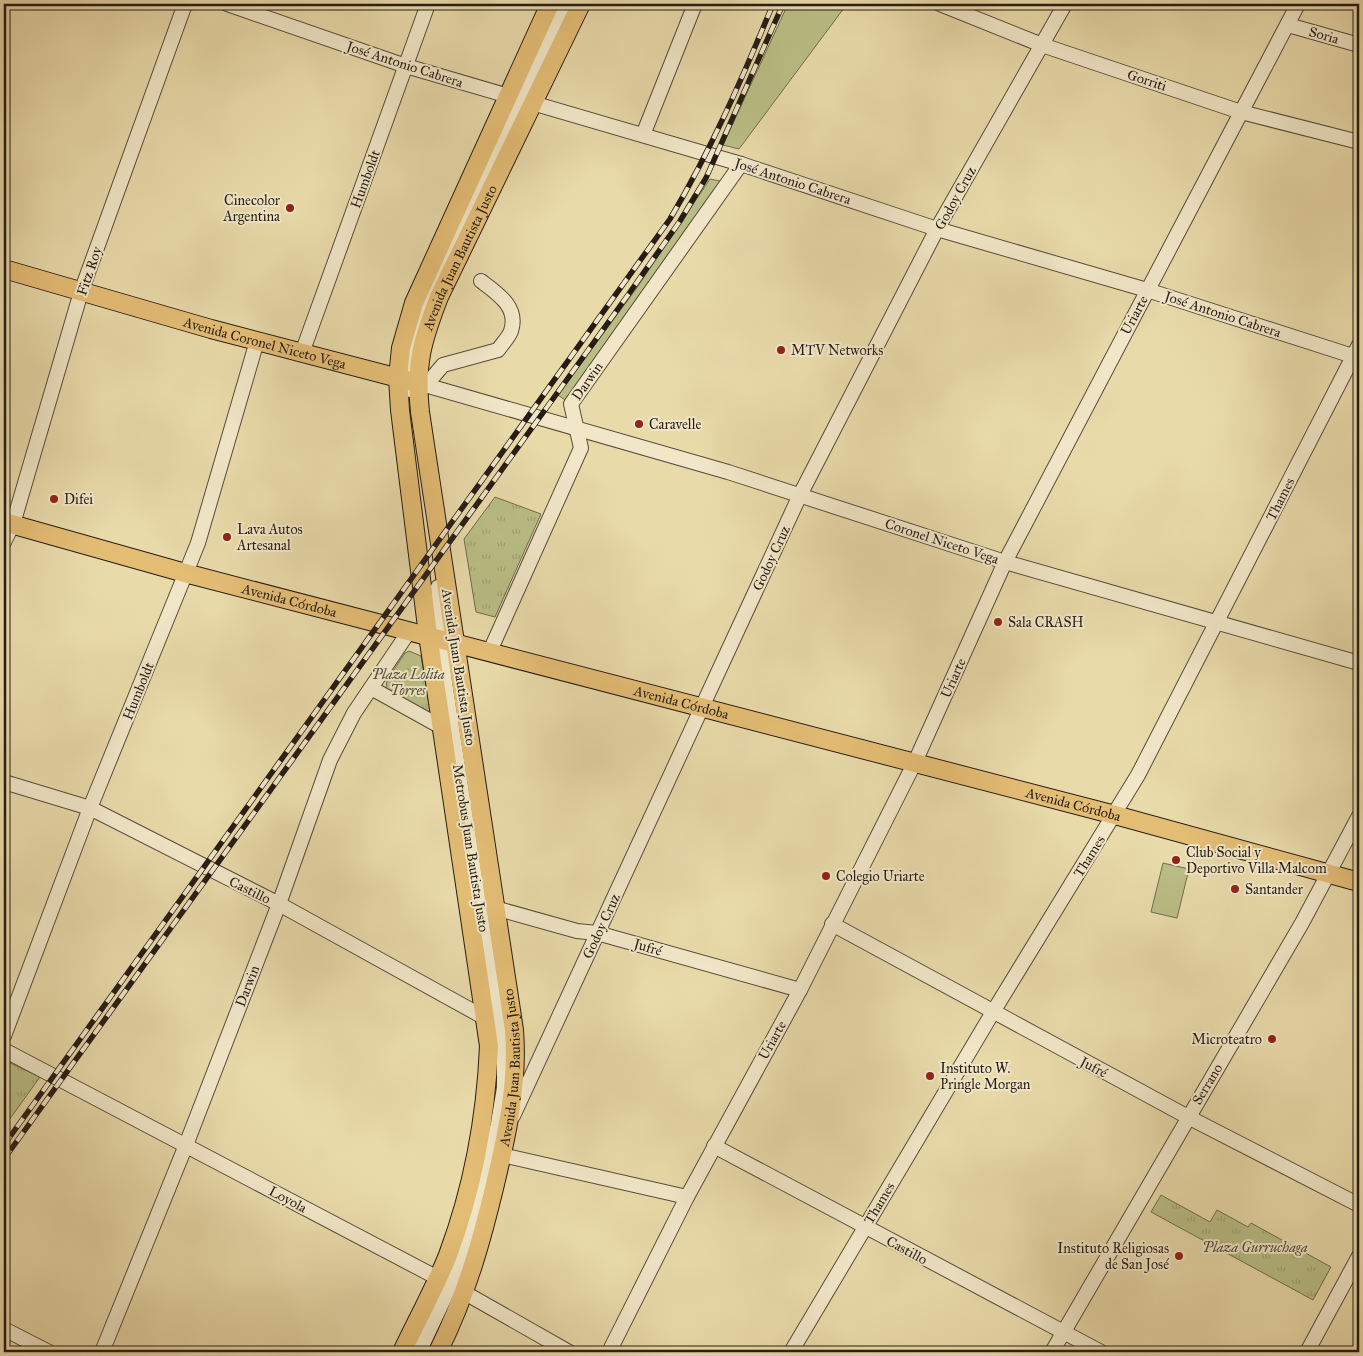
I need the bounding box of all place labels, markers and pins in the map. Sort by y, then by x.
place label: Cinecolor Argentina [222,192,281,225]
marker: Cinecolor Argentina [284,202,296,214]
place label: MTV Networks [791,342,883,359]
marker: MTV Networks [775,344,787,356]
place label: Caravelle [649,416,701,433]
marker: Caravelle [633,418,645,430]
place label: Difei [64,491,93,508]
marker: Difei [48,493,60,505]
place label: Lava Autos Artesanal [236,521,303,554]
marker: Lava Autos Artesanal [221,531,233,543]
place label: Sala CRASH [1008,614,1084,631]
marker: Sala CRASH [992,616,1004,628]
place label: Club Social y Deportivo Villa Malcom [1186,844,1327,877]
marker: Club Social y Deportivo Villa Malcom [1170,854,1182,866]
place label: Colegio Uriarte [836,868,925,885]
marker: Colegio Uriarte [820,870,832,882]
place label: Santander [1245,881,1304,898]
marker: Santander [1229,883,1241,895]
place label: Microteatro [1192,1031,1262,1048]
marker: Microteatro [1266,1033,1278,1045]
place label: Instituto W. Pringle Morgan [940,1060,1031,1093]
marker: Instituto W. Pringle Morgan [924,1070,936,1082]
place label: Instituto Religiosas de San José [1057,1240,1169,1274]
marker: Instituto Religiosas de San José [1173,1250,1185,1262]

